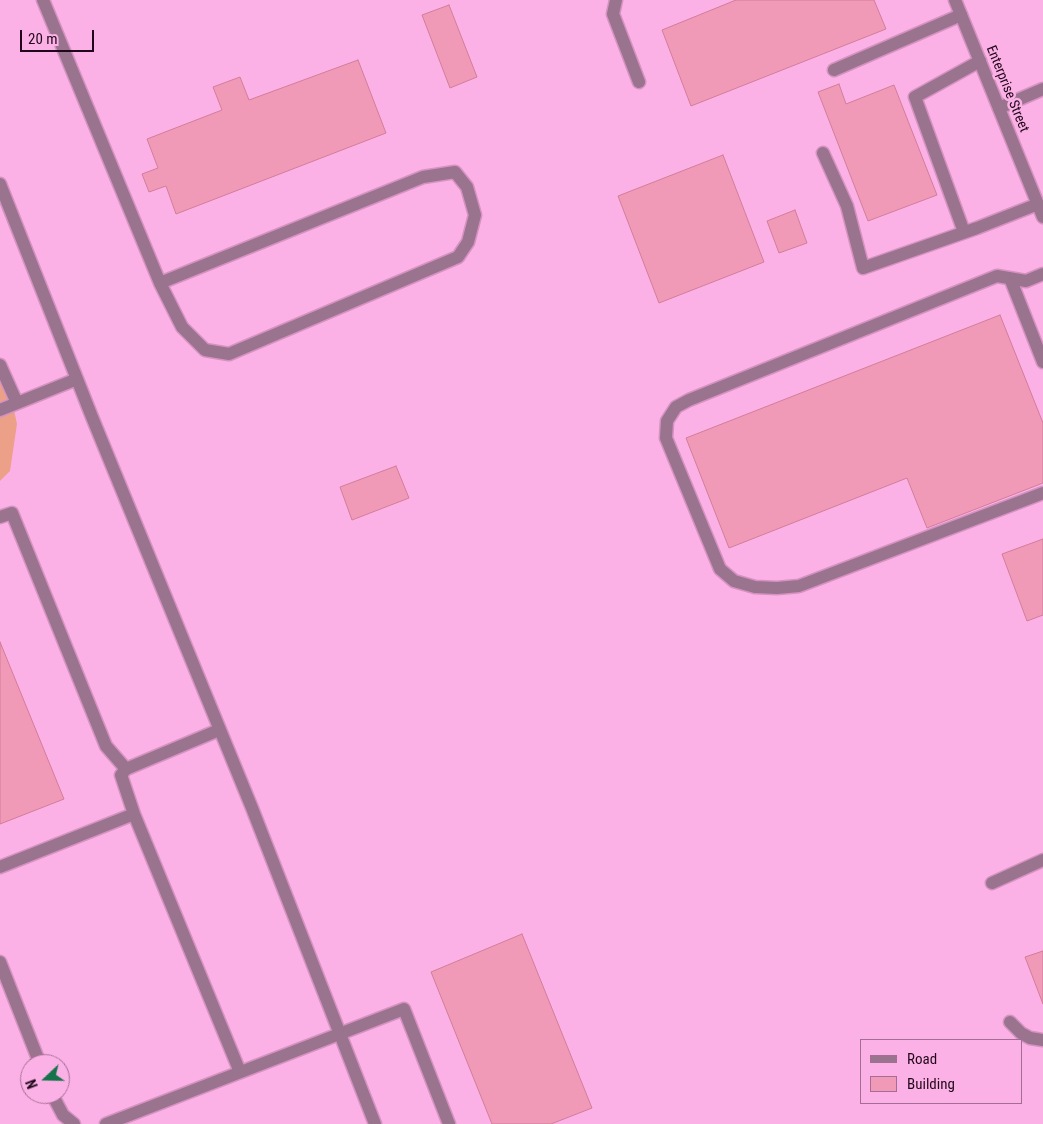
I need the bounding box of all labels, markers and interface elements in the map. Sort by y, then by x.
scale bar [22,20,96,52]
text: 20 m [28,30,58,48]
street label: Enterprise Street [982,43,1032,135]
legend [860,1039,1023,1104]
text: Road [907,1050,937,1068]
north arrow [20,1054,70,1104]
text: Building [907,1075,955,1093]
text: N [23,1077,41,1091]

